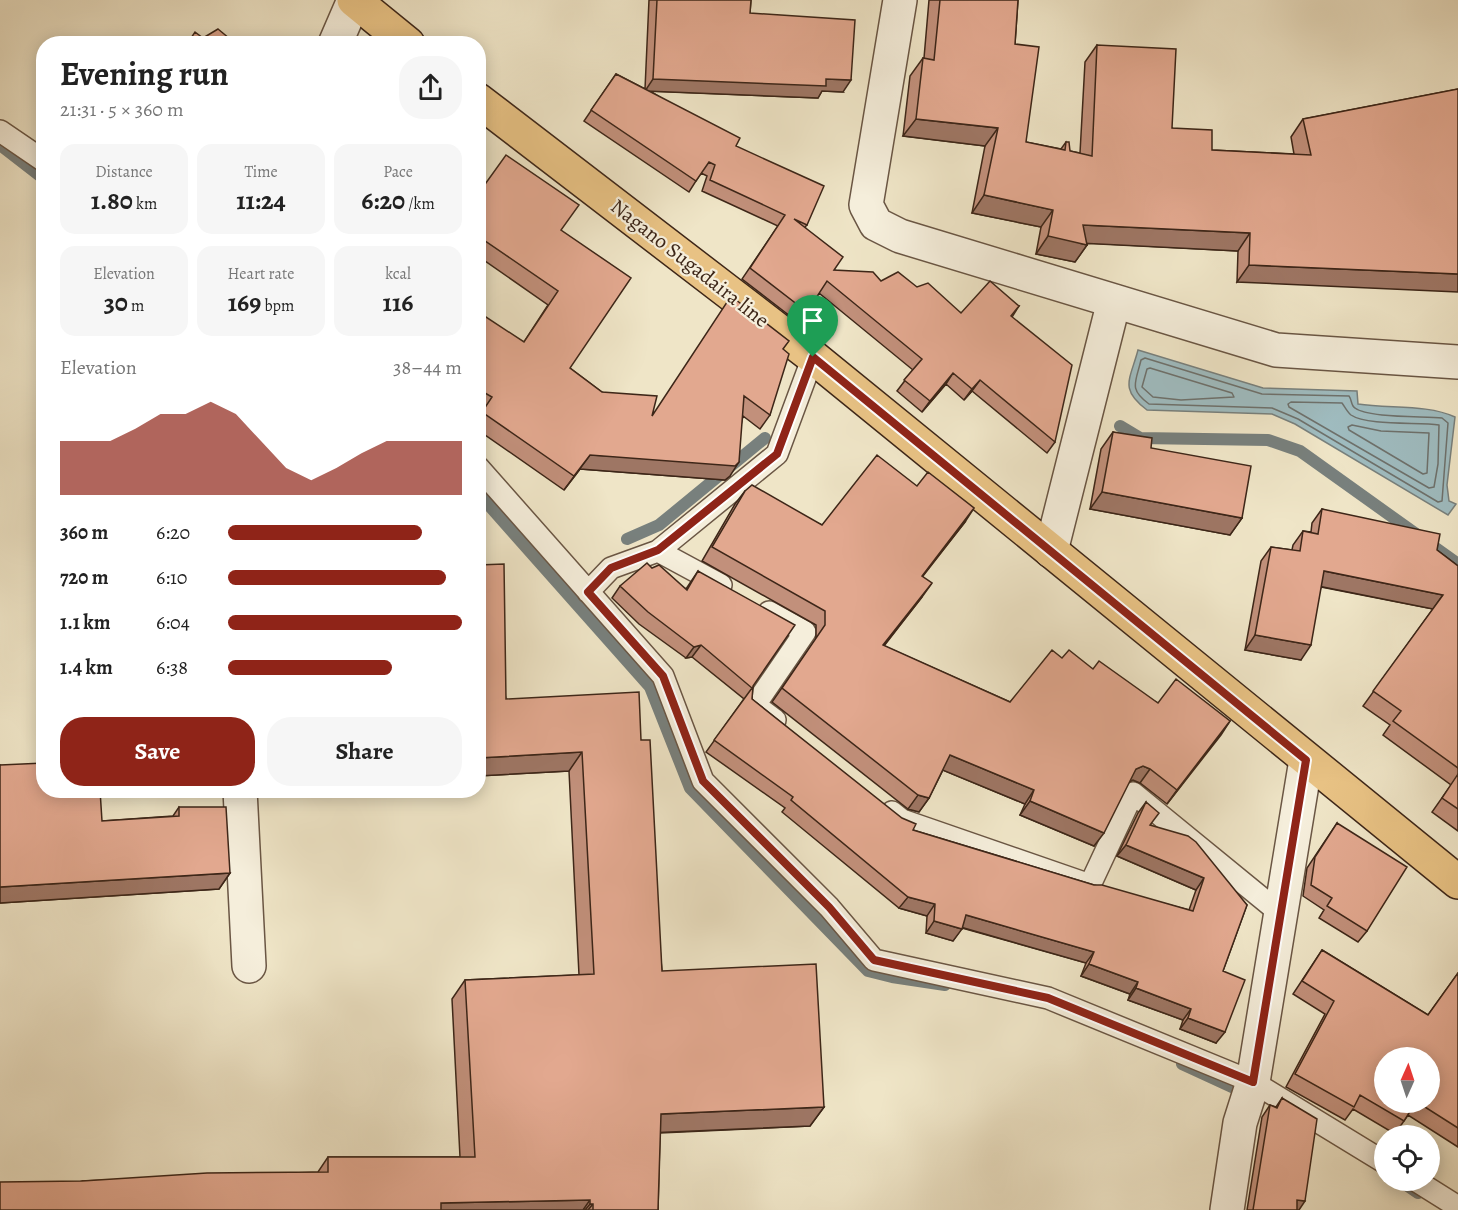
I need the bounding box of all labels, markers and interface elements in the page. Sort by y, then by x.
text: Evening run [60,51,229,96]
button: share [399,56,462,119]
text: 21:31 · 5 × 360 m [60,96,184,123]
text: Distance [95,161,153,183]
text: Time [244,161,278,183]
text: Pace [383,161,413,183]
text: 1.80 [91,183,133,218]
text: 11:24 [236,183,286,218]
text: 6:20 [361,183,405,218]
street label: Nagano Sugadaira line [605,192,775,334]
text: km [133,193,157,215]
text: /km [405,193,435,215]
text: Elevation [93,263,155,285]
text: Heart rate [228,263,294,285]
text: kcal [385,263,411,285]
text: 30 [104,285,128,320]
text: 169 [228,285,261,320]
text: 116 [383,285,413,320]
text: m [128,295,144,317]
text: bpm [261,295,294,317]
pin [787,295,838,357]
icon: arrive [796,304,829,337]
text: Elevation [60,354,137,381]
text: 38–44 m [393,354,462,381]
text: 360 m [60,519,108,546]
text: 6:20 [156,519,190,546]
text: 720 m [60,564,109,591]
text: 6:10 [156,564,188,591]
text: 1.1 km [60,609,110,636]
text: 6:04 [156,609,190,636]
text: 1.4 km [60,654,113,681]
text: 6:38 [156,654,188,681]
button: Save [60,717,255,786]
button: Share [267,717,462,786]
north arrow [1374,1047,1440,1113]
map controls [1374,1047,1440,1191]
button: locate [1374,1125,1440,1191]

